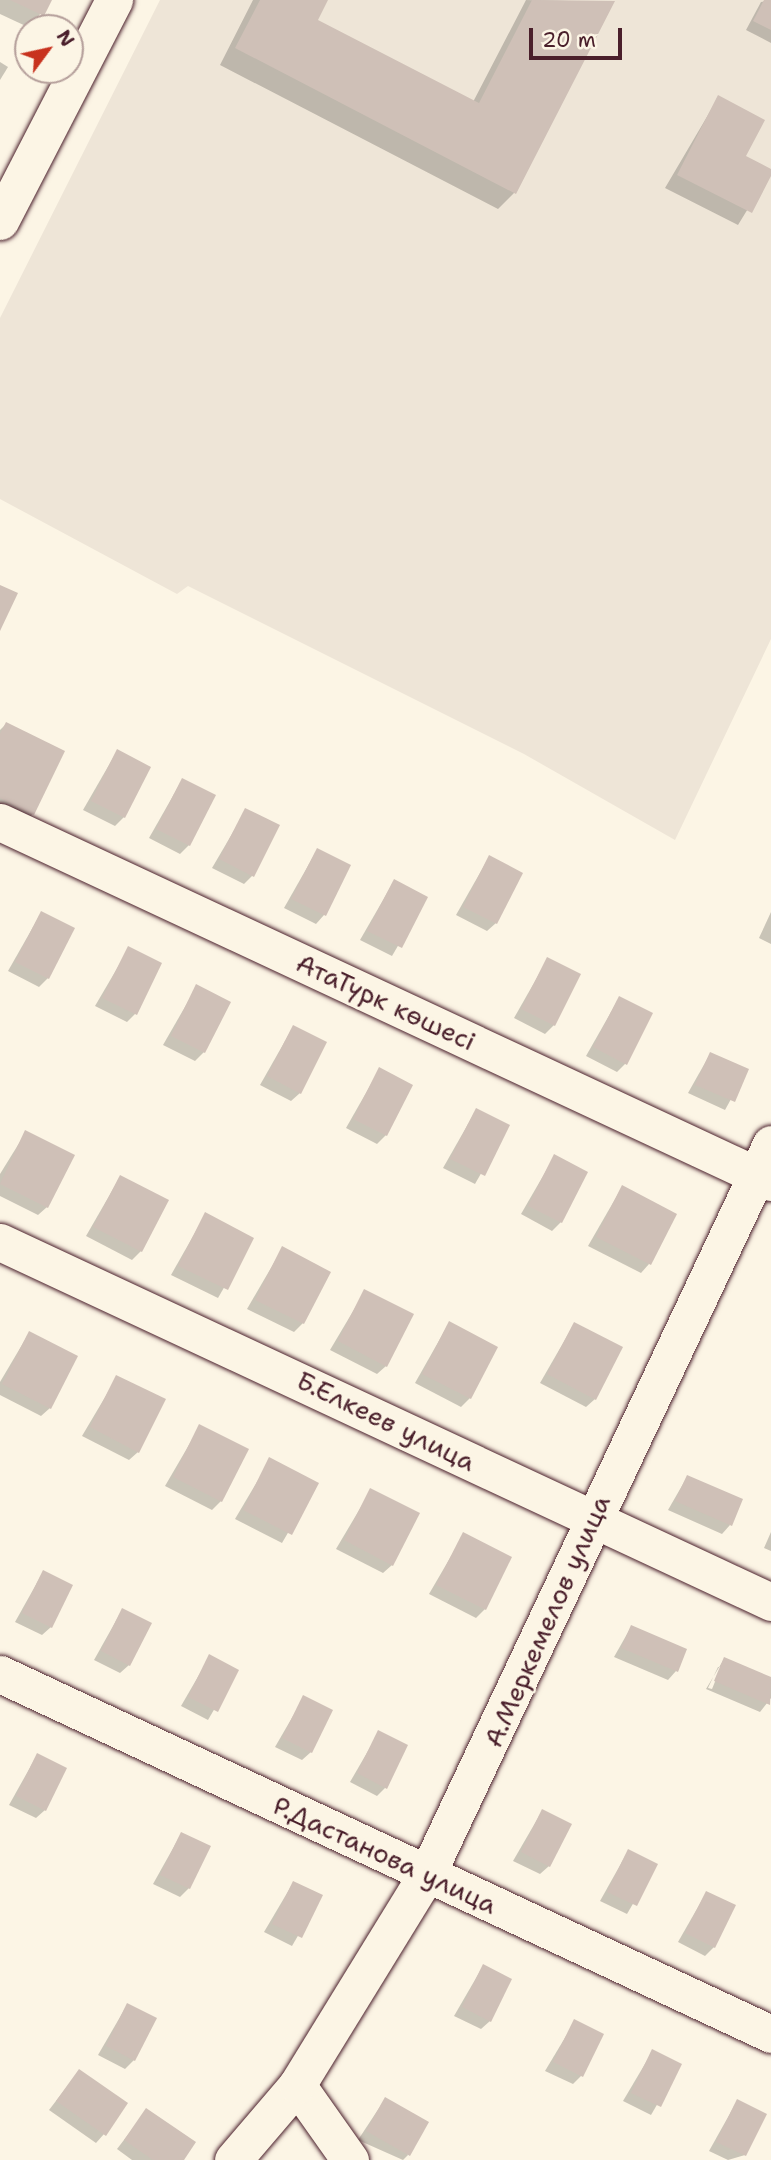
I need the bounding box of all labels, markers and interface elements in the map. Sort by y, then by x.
north arrow [14,14,84,84]
scale bar [533,14,626,58]
text: N [51,25,80,52]
text: 20 m [542,26,596,54]
street label: АтаТүрк көшесі [291,947,481,1057]
street label: Б.Елкеев улица [292,1364,480,1478]
street label: А.Меркемелов улица [477,1490,617,1752]
street label: Р.Дастанова улица [268,1789,502,1921]

